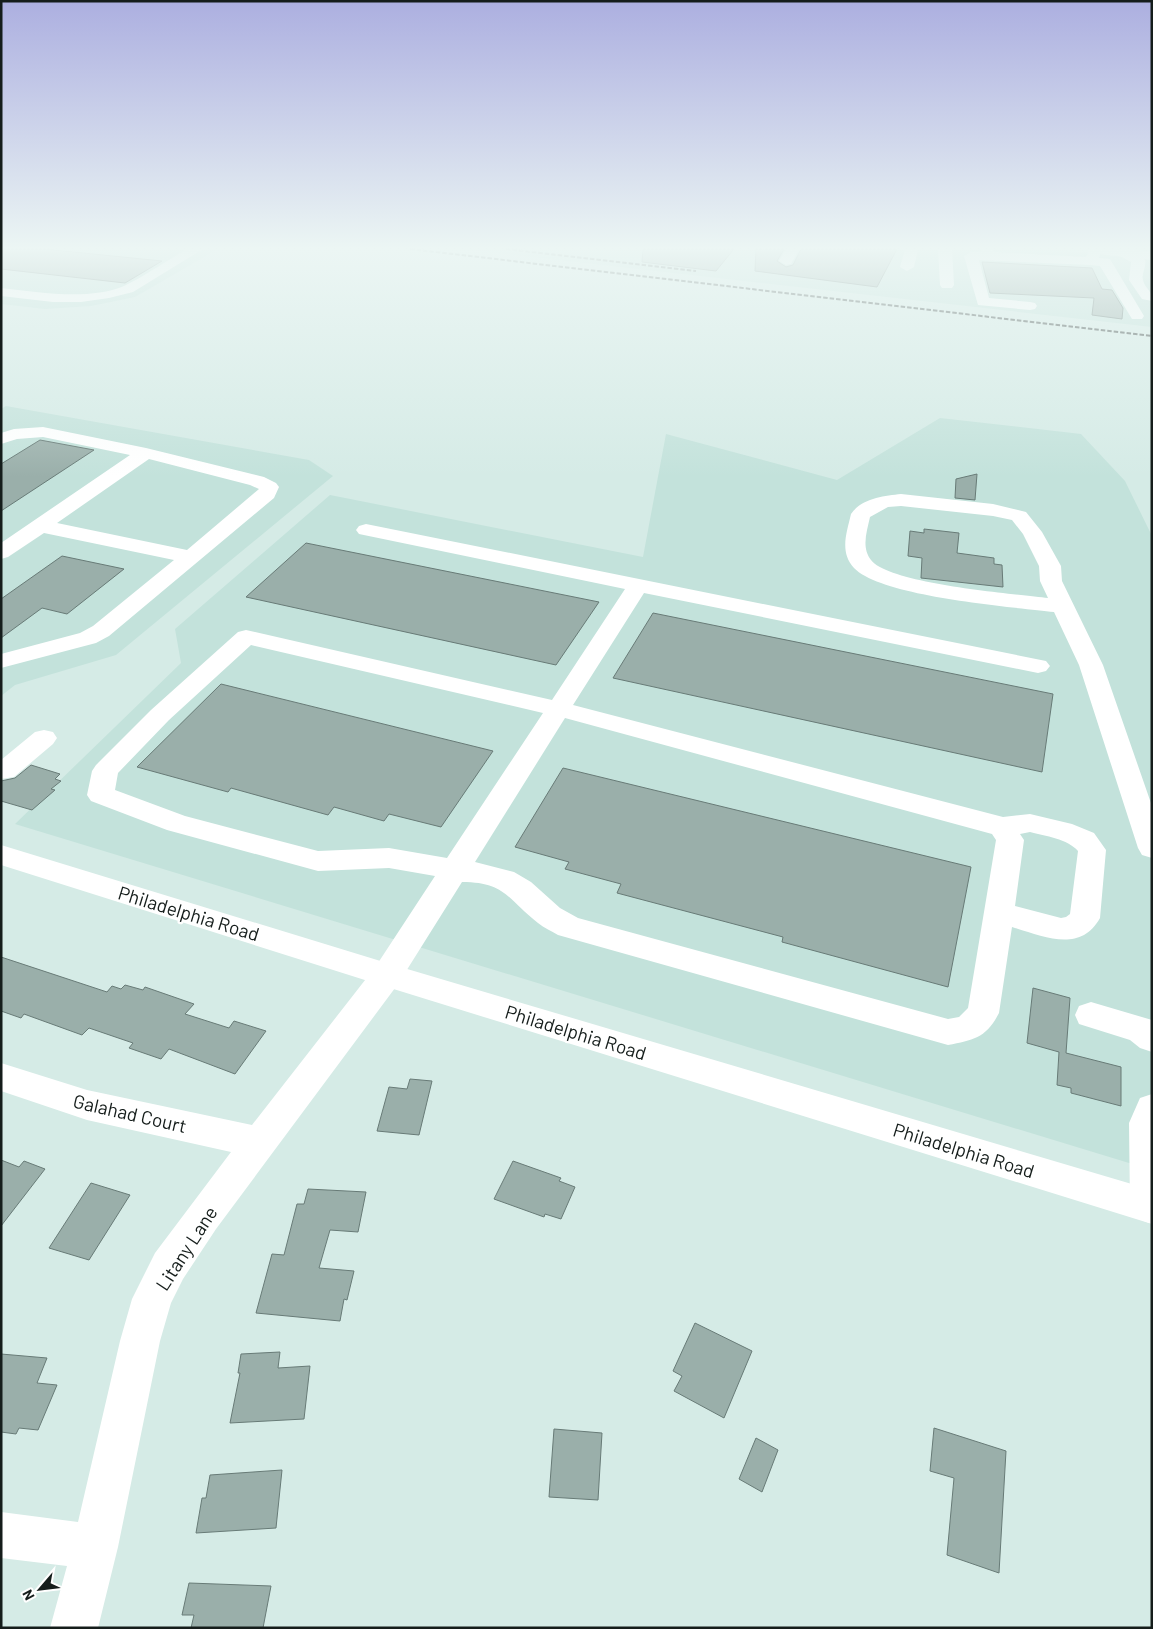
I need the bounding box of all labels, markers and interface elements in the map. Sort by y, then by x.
street label: Philadelphia Road [116,881,262,945]
street label: Philadelphia Road [503,1000,649,1064]
street label: Galahad Court [71,1089,189,1137]
street label: Philadelphia Road [891,1118,1037,1182]
street label: Litany Lane [150,1202,222,1294]
north arrow [15,1564,65,1614]
text: N [18,1587,38,1603]

